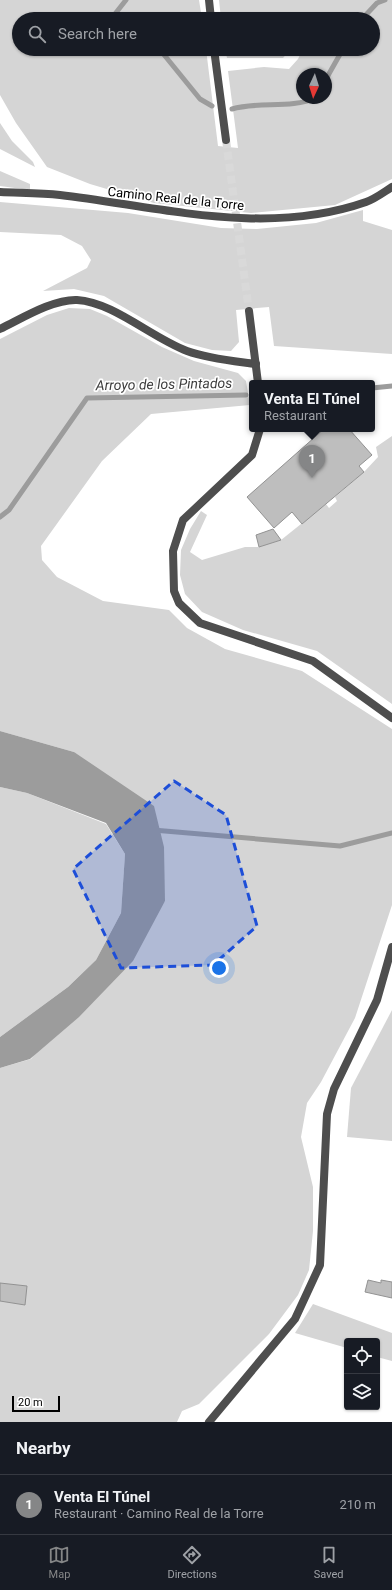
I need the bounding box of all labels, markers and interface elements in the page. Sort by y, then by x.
search box [12,12,380,56]
icon: search [26,23,48,45]
text: Search here [58,25,137,43]
north arrow [296,68,332,104]
street label: Camino Real de la Torre [107,184,245,213]
water label: Arroyo de los Pintados [95,375,232,393]
popup [249,380,375,432]
text: Venta El Túnel [264,390,360,408]
text: Restaurant [264,408,327,423]
pin: 1 [299,445,325,478]
your location [209,958,229,978]
map controls [344,1338,380,1410]
button: locate [344,1338,380,1374]
button: layers [344,1374,380,1410]
scale bar [12,1394,60,1413]
text: 20 m [18,1396,43,1409]
text: Nearby [16,1438,71,1458]
text: Venta El Túnel [54,1488,150,1506]
text: 1 [25,1497,33,1512]
text: 210 m [339,1497,376,1512]
text: Restaurant · Camino Real de la Torre [54,1506,264,1521]
tab: Map [48,1544,70,1581]
tab: Directions [167,1544,217,1581]
tab: Saved [314,1544,344,1581]

